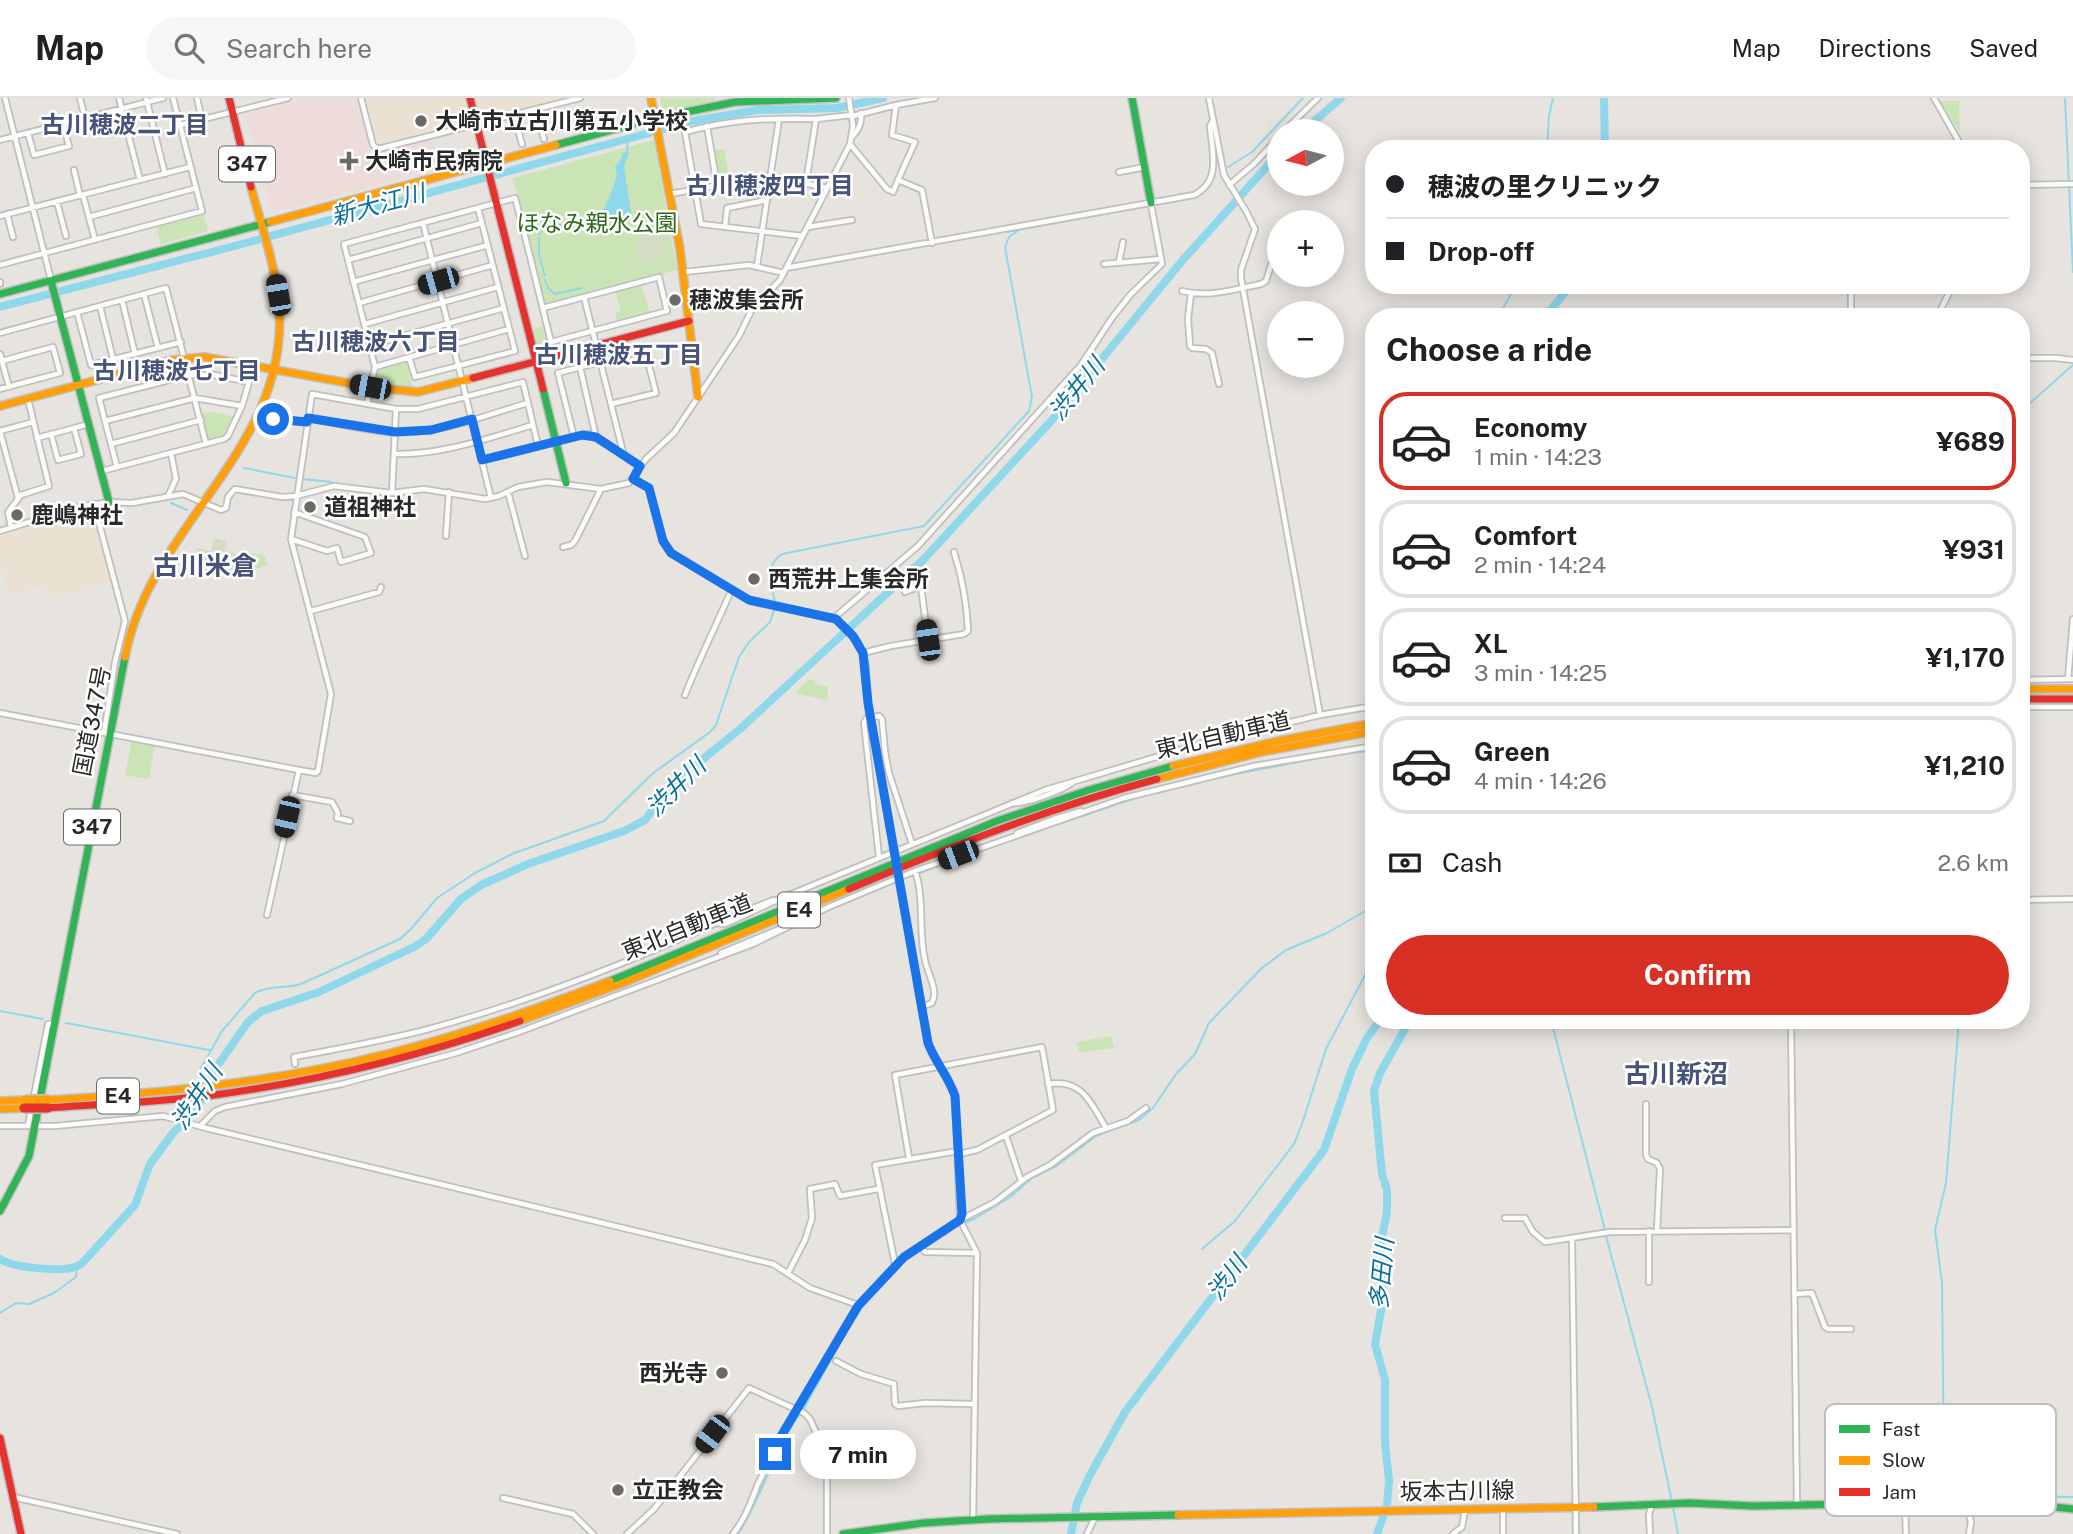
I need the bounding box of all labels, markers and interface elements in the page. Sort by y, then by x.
search box [146,17,636,80]
text: Map [35,29,104,67]
icon: search [170,29,208,67]
text: Search here [226,33,372,64]
text: Map [1732,34,1781,62]
text: Directions [1819,34,1931,62]
text: Saved [1969,34,2038,62]
place label: 大崎市立古川第五小学校 [435,107,688,134]
district label: 古川穂波二丁目 [41,110,209,138]
marker: 大崎市立古川第五小学校 [413,113,429,129]
north arrow [1267,119,1344,196]
map controls [1267,119,1344,378]
road number: 347 [219,146,275,182]
place label: 大崎市民病院 [365,147,503,174]
marker: 大崎市民病院 [339,151,359,171]
district label: 古川穂波四丁目 [686,171,854,199]
text: 穂波の里クリニック [1428,171,1662,202]
water label: 新大江川 [328,177,431,230]
park label: ほなみ親水公園 [517,209,678,236]
button: + [1267,210,1344,287]
text: Drop-off [1428,236,1534,267]
car [415,265,462,297]
car [265,272,292,318]
place label: 穂波集会所 [689,286,804,313]
marker: 穂波集会所 [667,292,683,308]
button: − [1267,301,1344,378]
district label: 古川穂波六丁目 [292,327,460,355]
text: Choose a ride [1386,331,1592,368]
district label: 古川穂波五丁目 [535,340,703,368]
water label: 渋井川 [1043,349,1112,425]
district label: 古川穂波七丁目 [93,356,261,384]
car [348,373,393,401]
route start [257,403,289,435]
icon: car [1390,410,1453,473]
text: Economy [1474,412,1587,443]
text: ¥689 [1936,426,2005,457]
text: 1 min · 14:23 [1474,443,1602,470]
place label: 道祖神社 [324,493,416,520]
marker: 道祖神社 [302,499,318,515]
place label: 鹿嶋神社 [31,501,123,528]
marker: 鹿嶋神社 [9,507,25,523]
icon: car [1390,518,1453,581]
text: Comfort [1474,520,1577,551]
text: ¥931 [1942,534,2005,565]
district label: 古川米倉 [153,550,257,581]
text: 2 min · 14:24 [1474,551,1606,578]
place label: 西荒井上集会所 [768,565,929,592]
marker: 西荒井上集会所 [746,571,762,587]
car [915,618,942,662]
icon: car [1390,626,1453,689]
text: XL [1474,628,1508,659]
text: ¥1,170 [1926,642,2005,673]
text: 3 min · 14:25 [1474,659,1607,686]
street label: 国道347号 [68,663,115,778]
street label: 東北自動車道 [1153,706,1293,763]
icon: car [1390,734,1453,797]
text: Green [1474,736,1550,767]
water label: 渋井川 [640,749,713,822]
text: ¥1,210 [1925,750,2005,781]
text: 4 min · 14:26 [1474,767,1607,794]
car [273,794,302,840]
road number: 347 [64,810,120,844]
car [935,838,982,872]
icon: cash [1386,844,1424,882]
text: Cash [1442,847,1502,878]
text: 2.6 km [1937,849,2009,876]
street label: 東北自動車道 [618,888,756,965]
road number: E4 [778,892,820,928]
button: Confirm [1386,935,2009,1015]
water label: 渋井川 [165,1056,229,1134]
district label: 古川新沼 [1624,1058,1728,1089]
road number: E4 [97,1079,139,1114]
water label: 多田川 [1364,1234,1398,1311]
water label: 渋川 [1201,1247,1254,1305]
place label: 西光寺 [639,1359,708,1386]
marker: 西光寺 [714,1365,730,1381]
legend [1825,1404,2056,1516]
car [691,1411,734,1457]
text: Fast [1882,1418,1920,1440]
callout: 7 min [800,1430,915,1478]
route end [759,1438,791,1470]
text: 7 min [828,1441,888,1468]
text: Slow [1882,1449,1926,1471]
place label: 立正教会 [632,1476,724,1503]
street label: 坂本古川線 [1399,1476,1515,1505]
text: Jam [1882,1481,1916,1503]
marker: 立正教会 [610,1482,626,1498]

